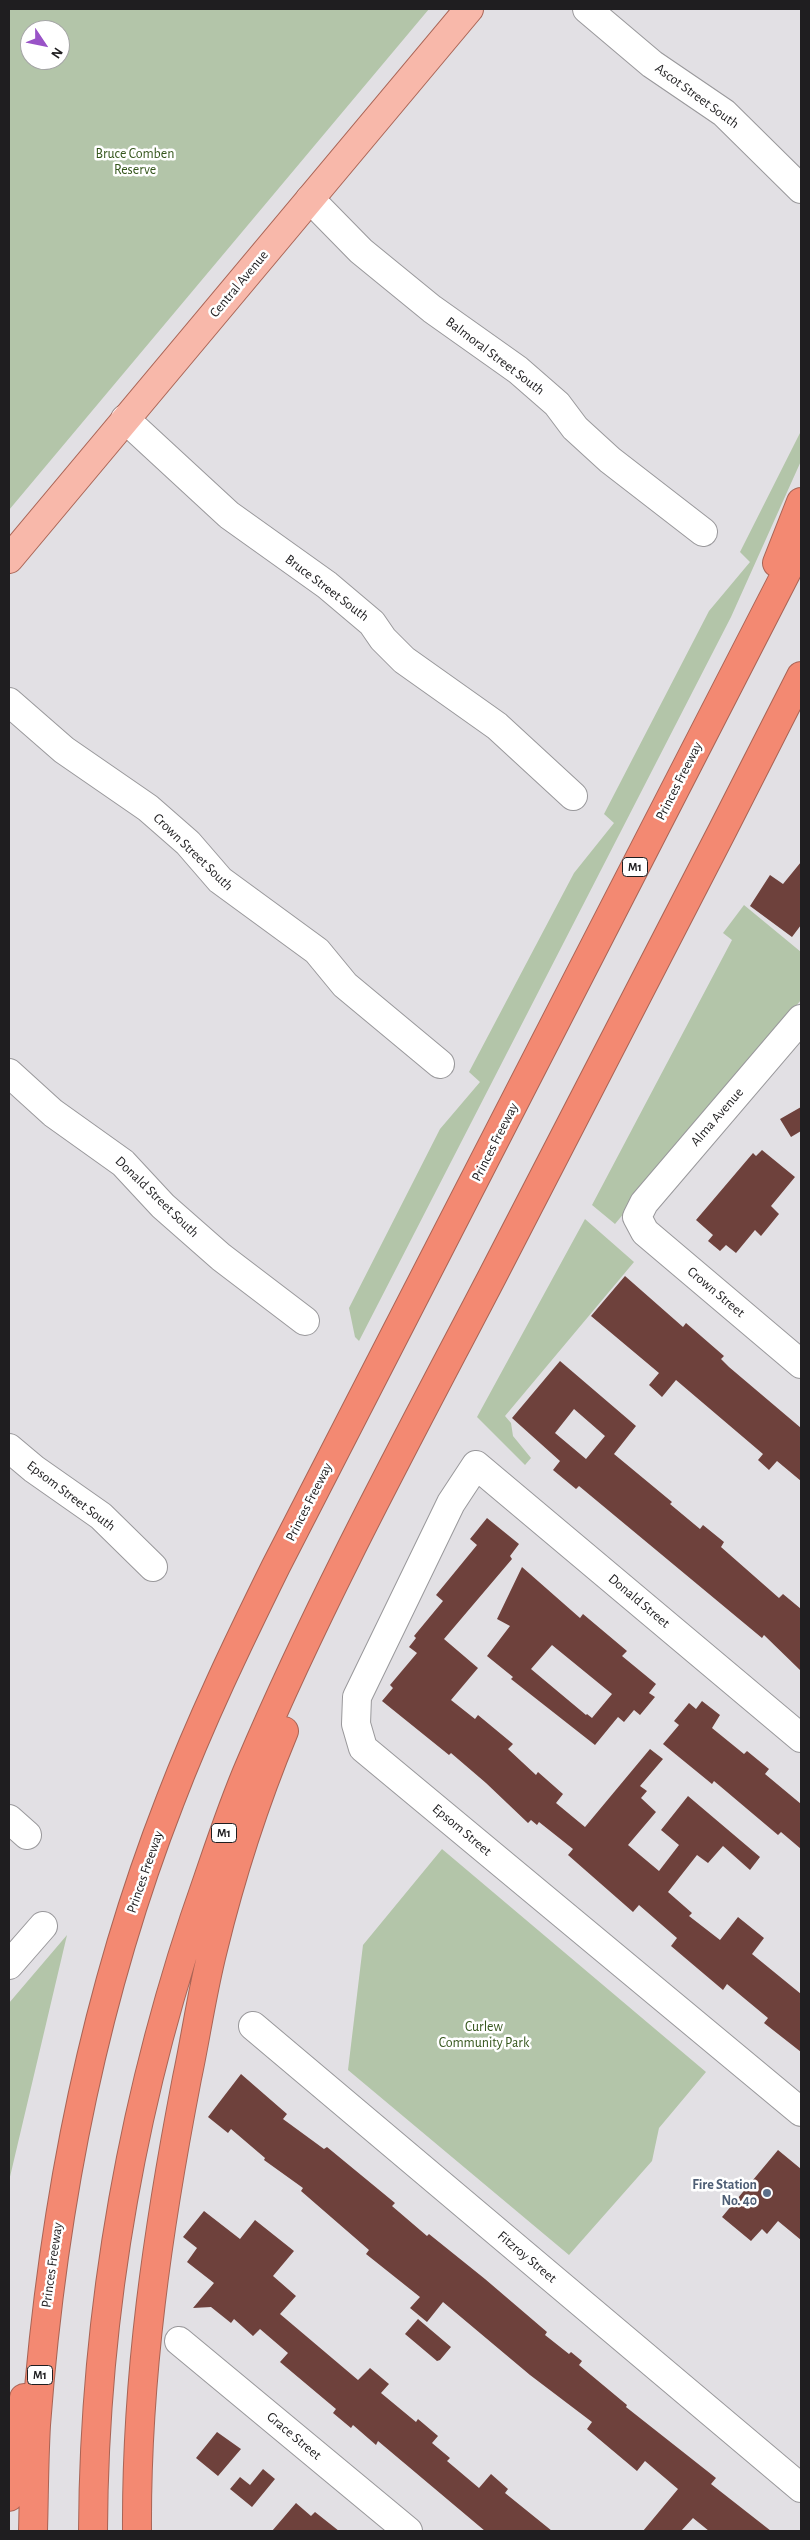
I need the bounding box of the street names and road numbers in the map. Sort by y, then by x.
street label: Ascot Street South [652,60,742,132]
street label: Central Avenue [206,247,272,321]
street label: Balmoral Street South [442,313,548,399]
street label: Bruce Street South [282,551,372,625]
street label: Princes Freeway [652,739,706,823]
street label: Crown Street South [150,810,236,894]
road number: M1 [622,858,648,876]
street label: Alma Avenue [687,1084,747,1150]
street label: Princes Freeway [468,1100,522,1184]
street label: Donald Street South [112,1153,202,1241]
street label: Crown Street [684,1263,748,1321]
street label: Epsom Street South [23,1457,119,1535]
street label: Princes Freeway [282,1460,336,1544]
street label: Donald Street [605,1570,673,1632]
street label: Epsom Street [429,1800,495,1860]
road number: M1 [212,1824,236,1842]
street label: Princes Freeway [123,1829,167,1915]
street label: Princes Freeway [38,2221,66,2309]
street label: Fitzroy Street [494,2227,560,2287]
road number: M1 [28,2366,52,2384]
street label: Grace Street [263,2408,325,2464]

